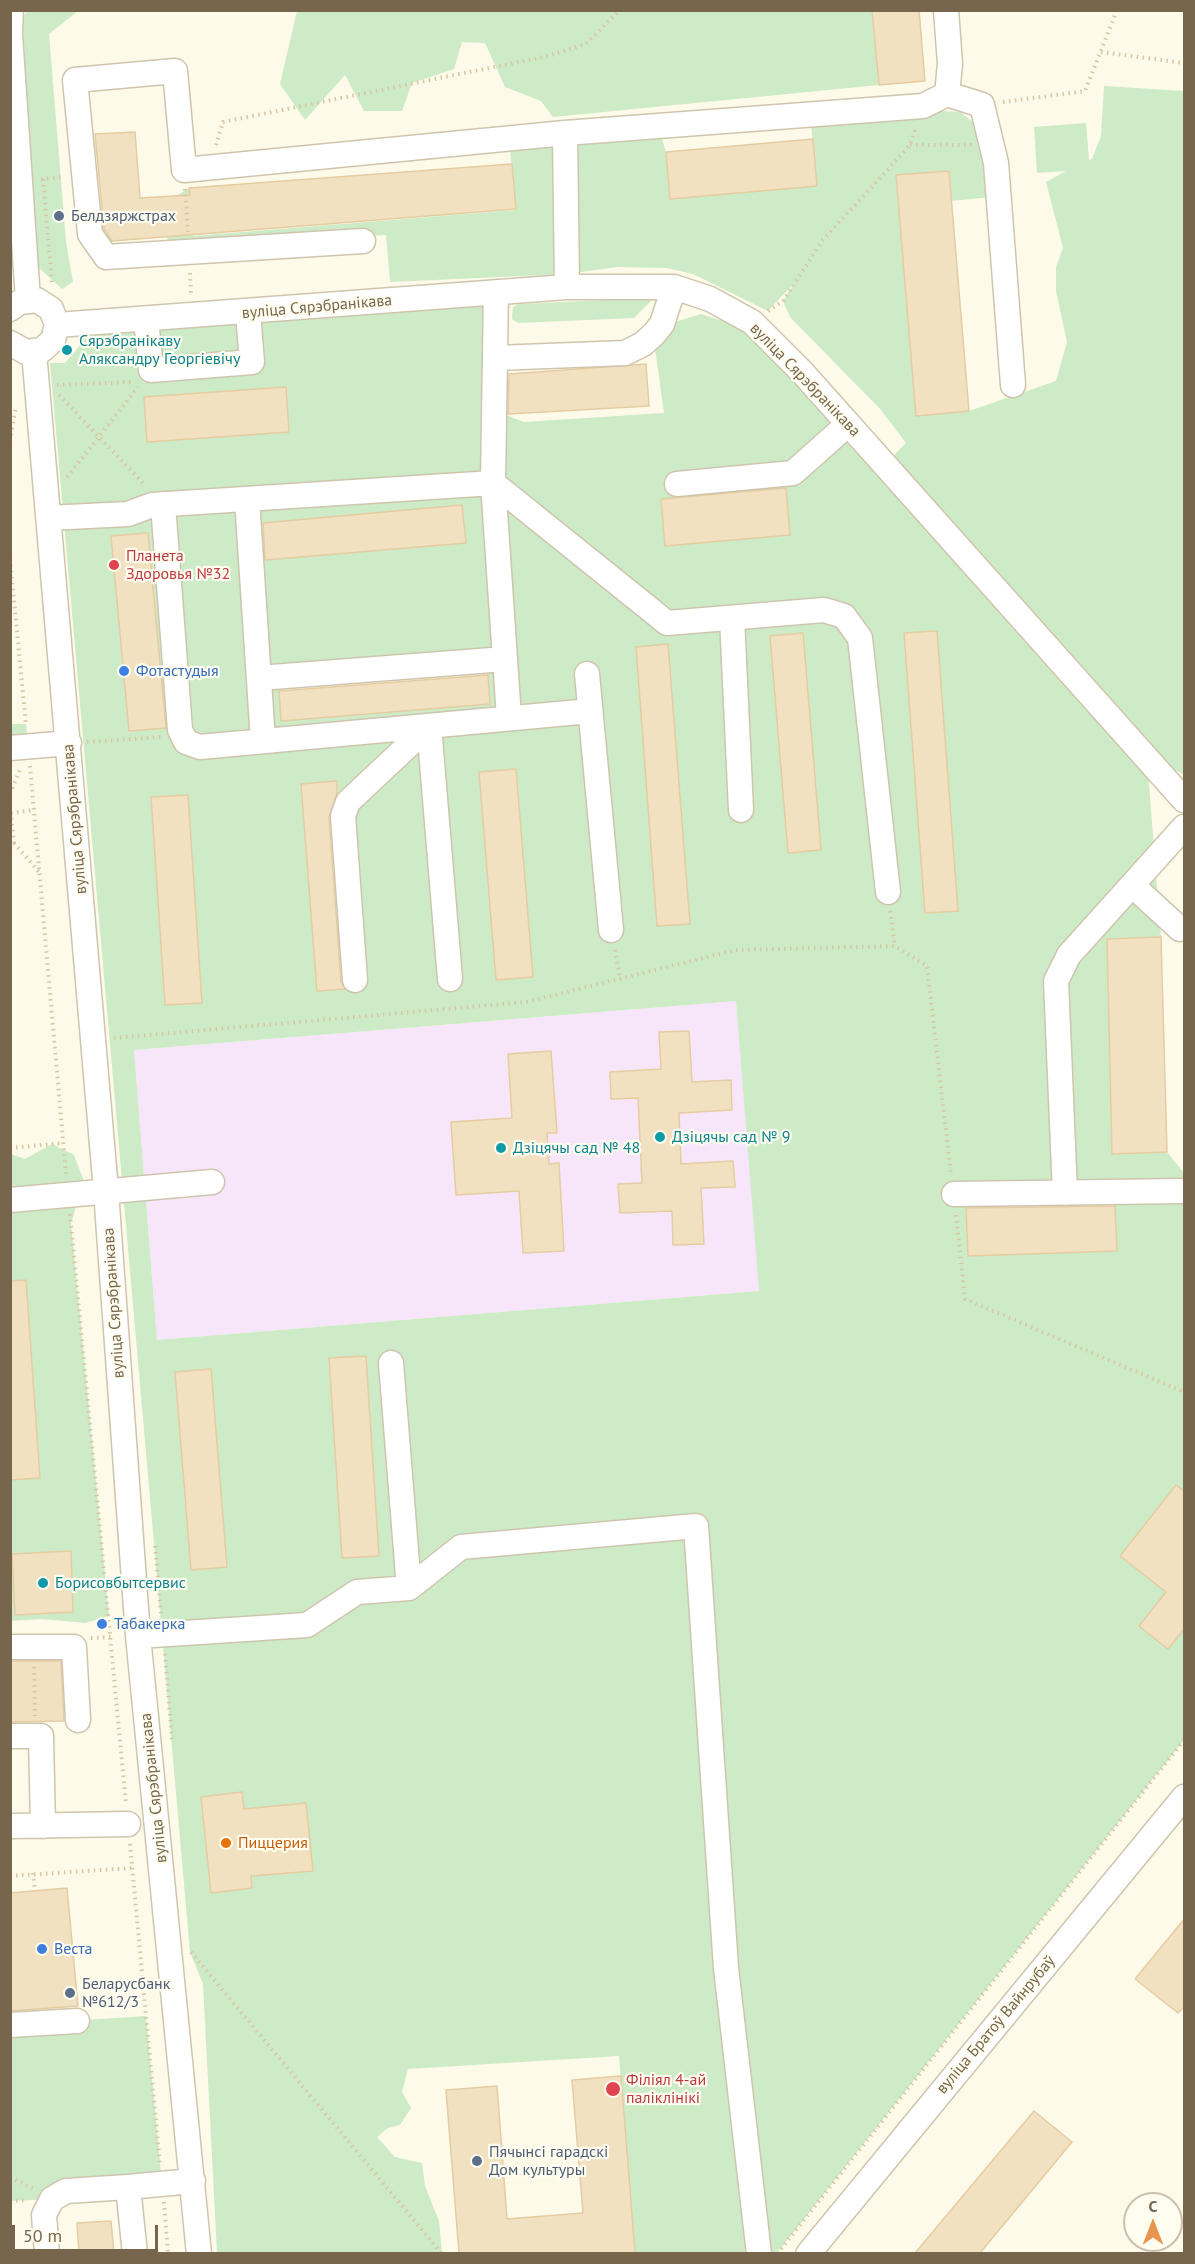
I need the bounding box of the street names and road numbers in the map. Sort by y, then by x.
street label: вуліца Сярэбранікава [241,291,393,323]
street label: вуліца Сярэбранікава [746,319,864,441]
street label: вуліца Сярэбранікава [59,743,91,895]
street label: вуліца Сярэбранікава [99,1227,129,1379]
street label: вуліца Сярэбранікава [137,1712,171,1864]
street label: вуліца Братоў Вайнрубаў [933,1952,1059,2098]

